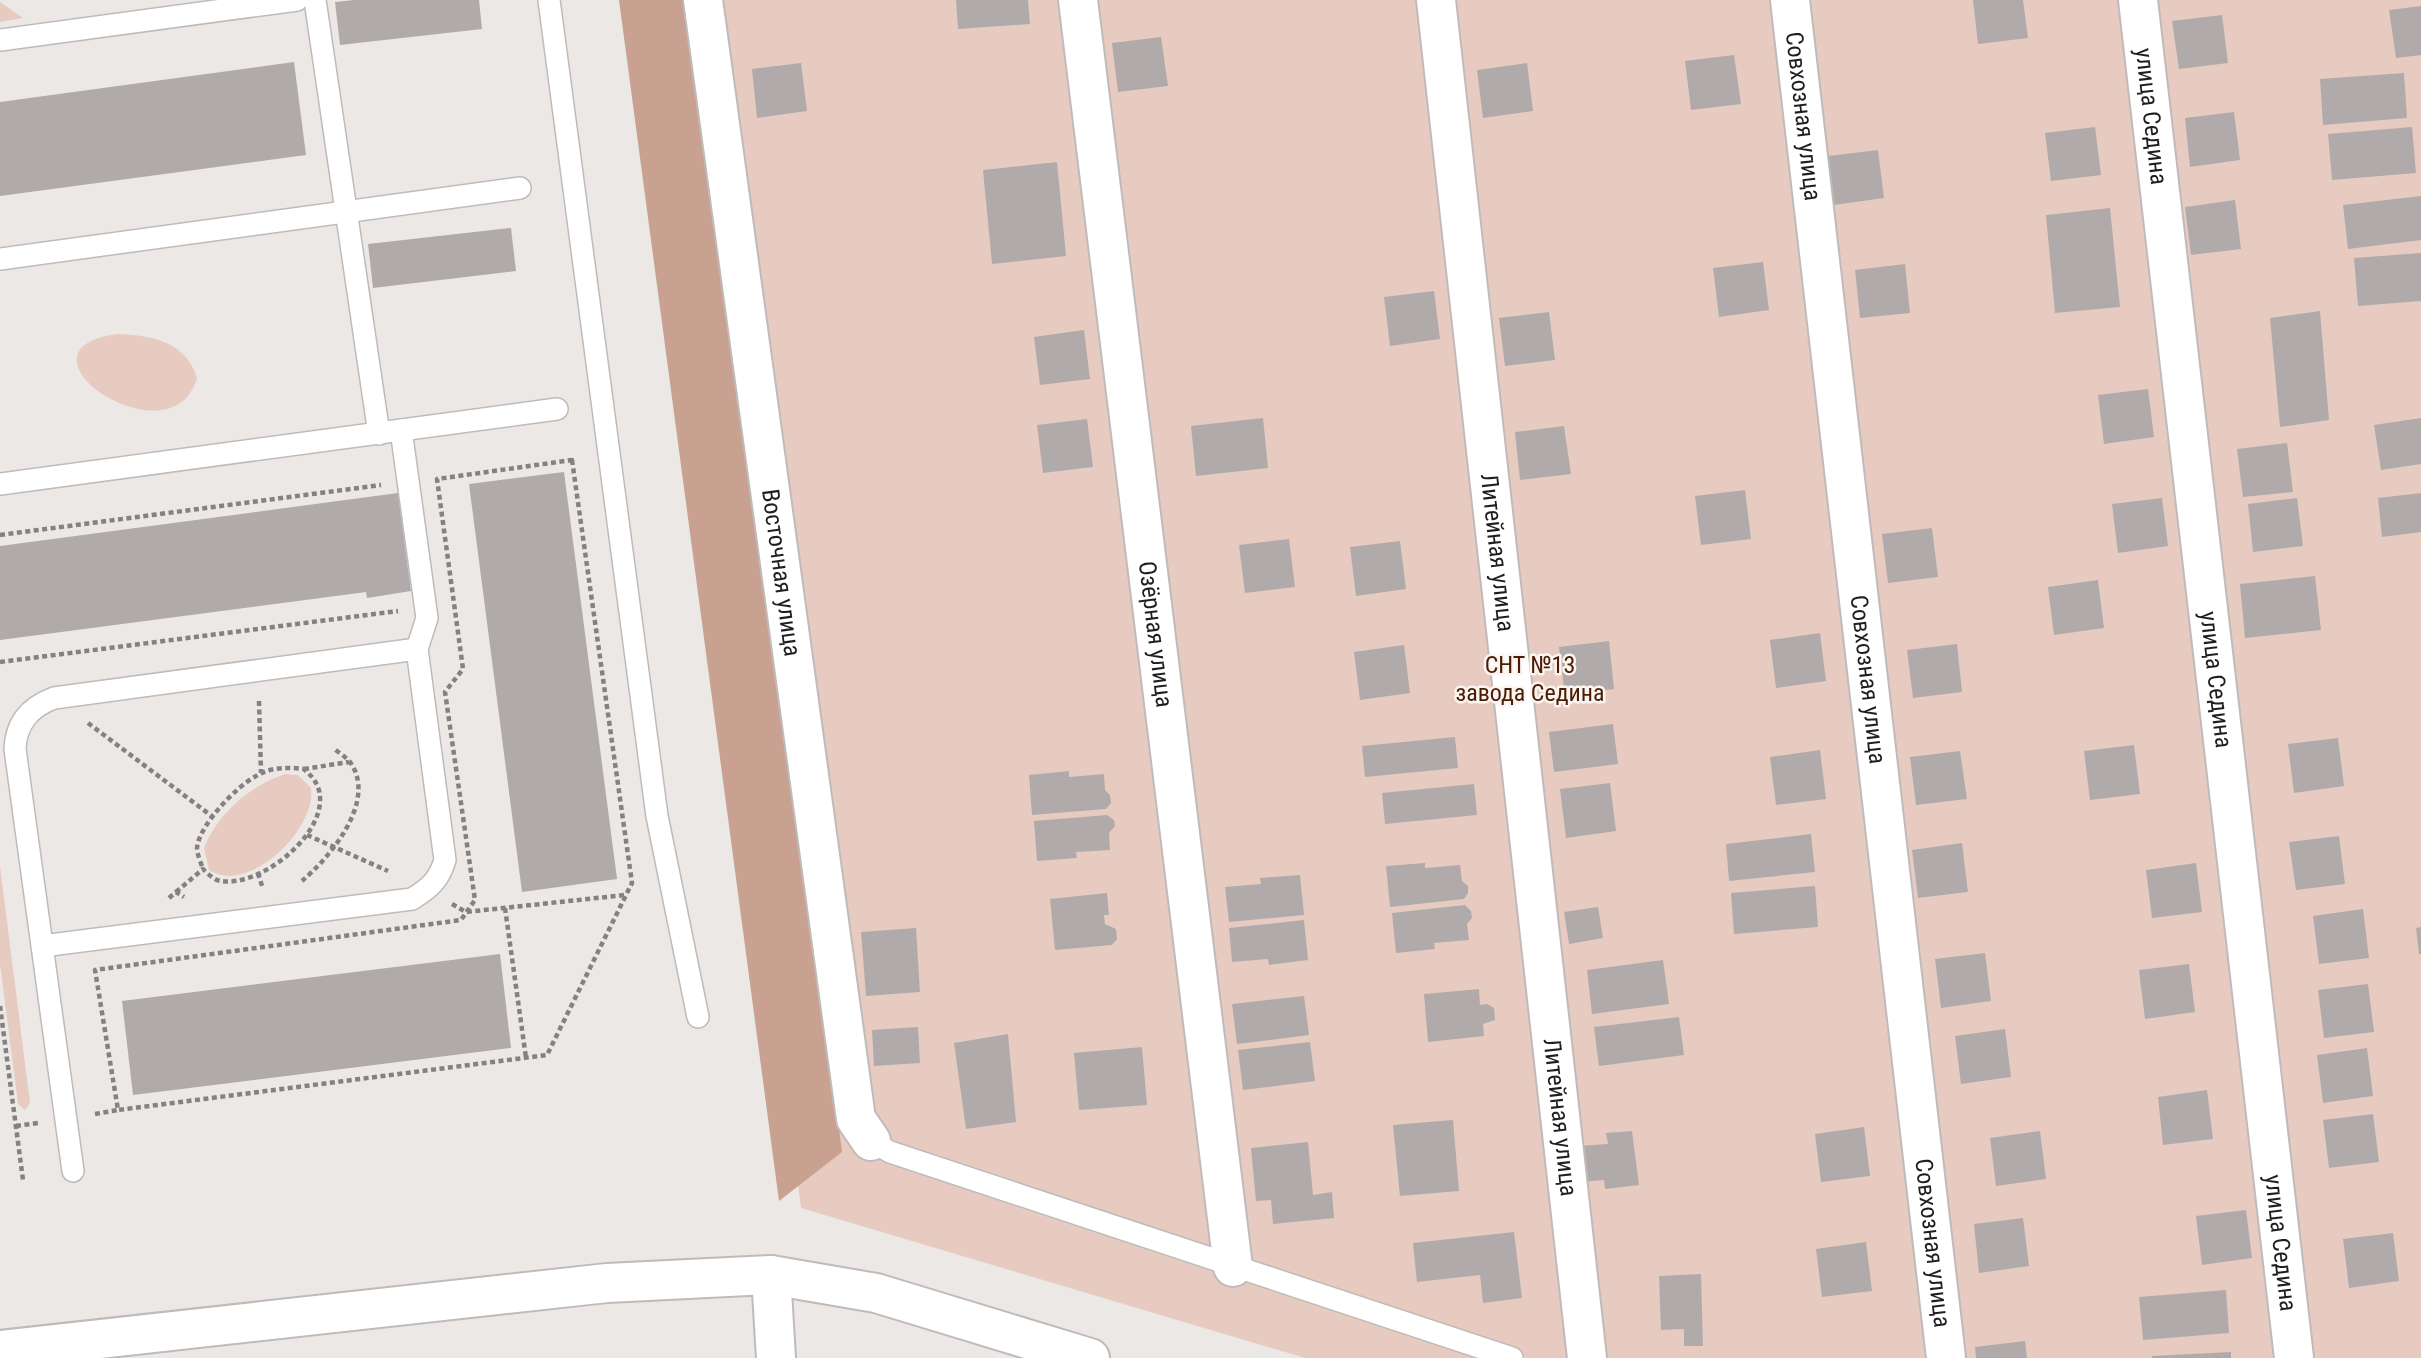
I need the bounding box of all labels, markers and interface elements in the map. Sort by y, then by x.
street label: Совхозная улица [1780,30,1827,202]
street label: улица Седина [2130,46,2173,186]
street label: Литейная улица [1475,472,1520,633]
street label: Восточная улица [756,487,807,658]
street label: Озёрная улица [1133,560,1178,709]
street label: Совхозная улица [1844,594,1892,765]
street label: улица Седина [2194,610,2238,749]
park label: СНТ №13 завода Седина [1455,651,1605,707]
street label: Литейная улица [1538,1037,1583,1198]
street label: Совхозная улица [1909,1157,1956,1329]
street label: улица Седина [2259,1173,2303,1313]

